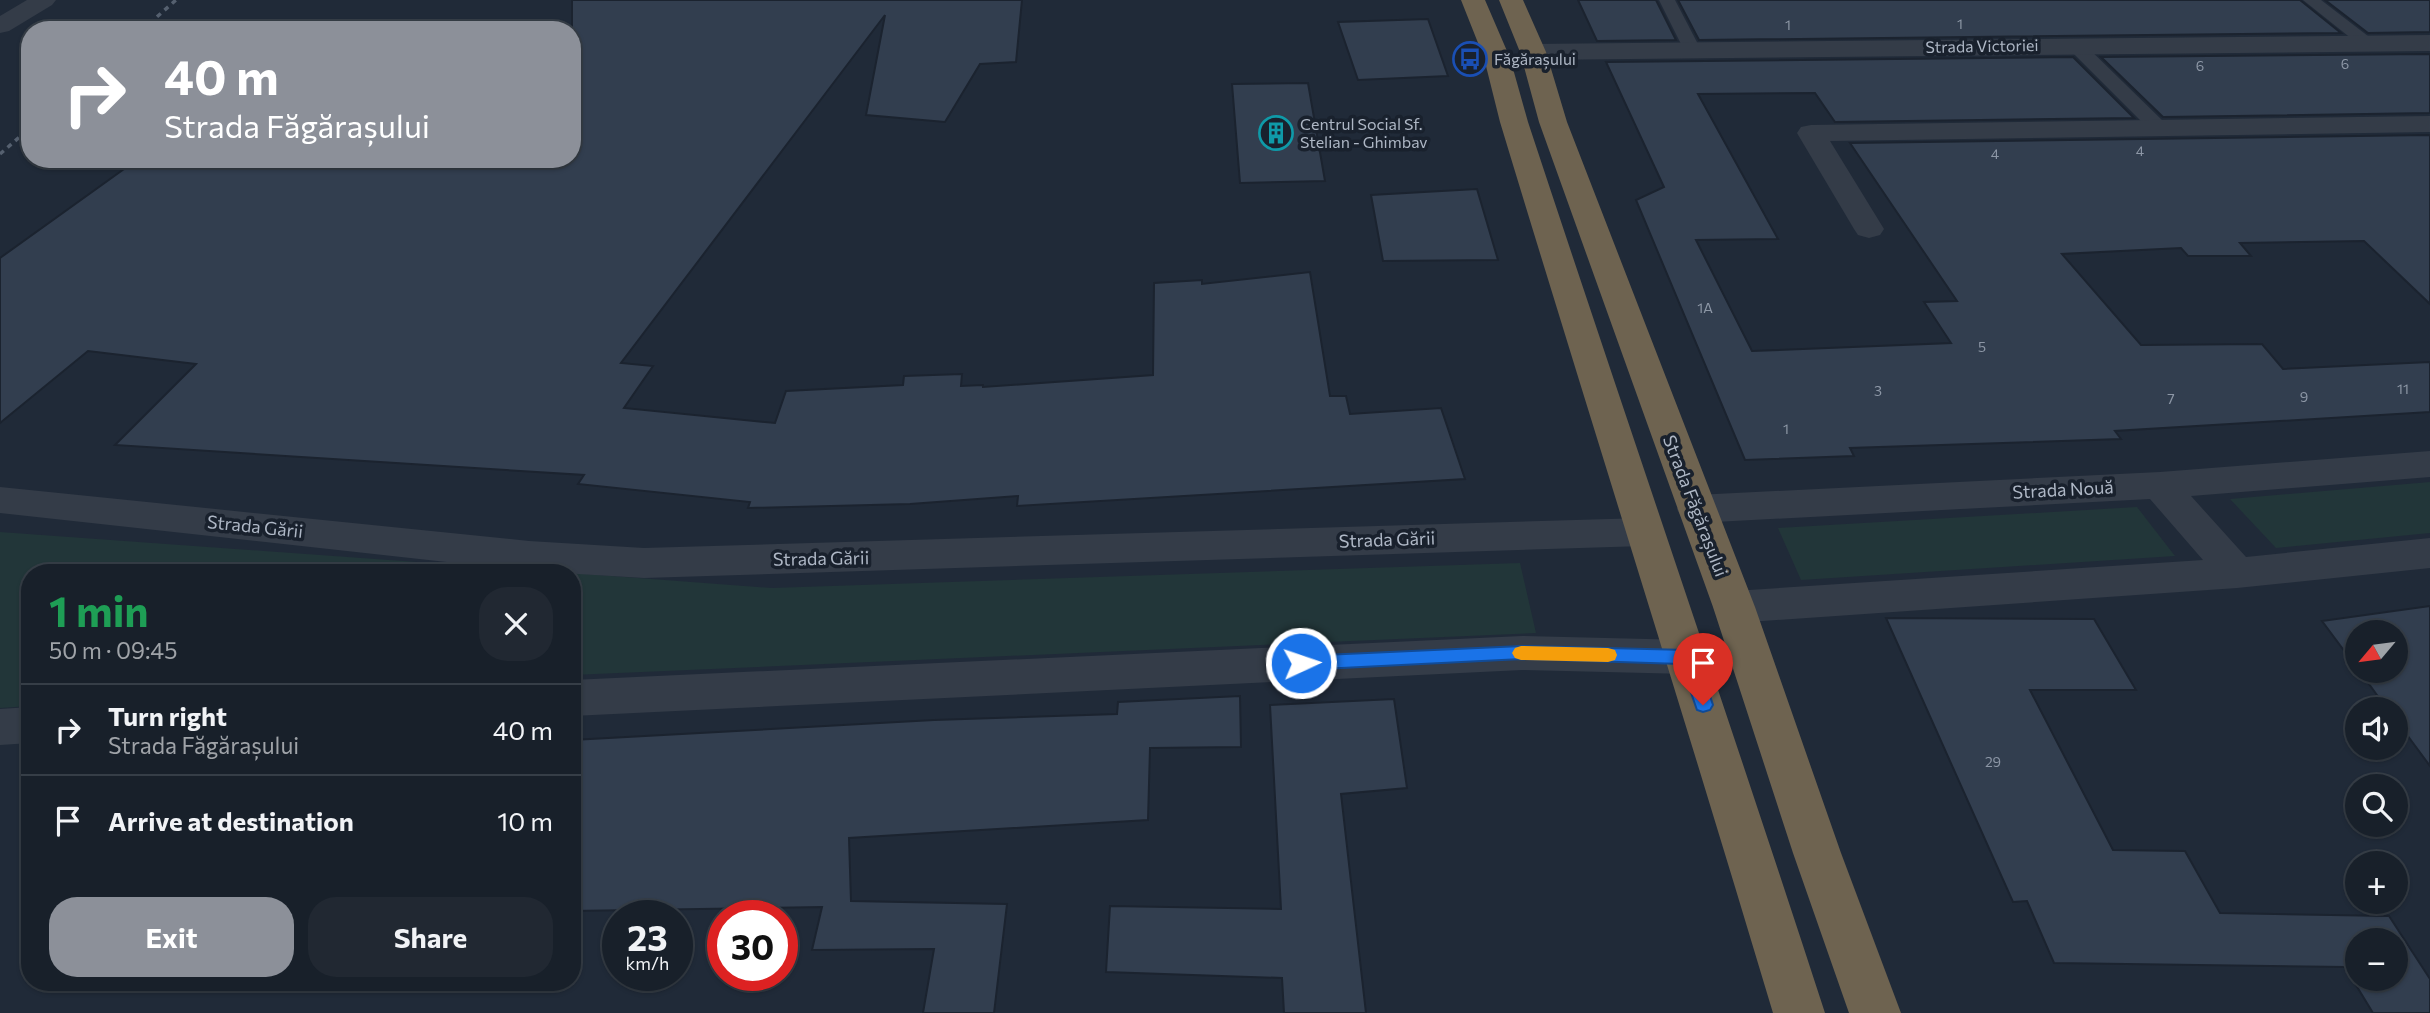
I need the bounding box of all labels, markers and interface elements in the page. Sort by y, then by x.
house number: 1 [1957,15,1963,32]
house number: 1 [1785,16,1791,33]
street label: Strada Victoriei [1925,35,2039,56]
bus stop icon: Făgărașului [1451,40,1489,78]
text: 40 m [164,45,279,105]
icon: right [49,49,140,140]
place label: Făgărașului [1494,49,1576,70]
house number: 6 [2341,55,2349,72]
house number: 6 [2196,57,2204,74]
text: Strada Făgărașului [164,105,430,145]
building icon: Centrul Social Sf. Stelian - Ghimbav [1257,114,1295,152]
place label: Centrul Social Sf. Stelian - Ghimbav [1300,114,1428,151]
house number: 4 [2136,142,2145,159]
house number: 4 [1991,145,2000,162]
house number: 1A [1697,299,1713,316]
house number: 5 [1978,338,1986,355]
house number: 11 [2397,380,2409,397]
house number: 3 [1874,382,1882,399]
house number: 9 [2300,388,2308,405]
house number: 7 [2167,390,2175,407]
house number: 1 [1783,420,1789,437]
street label: Strada Făgărașului [1658,432,1733,580]
street label: Strada Nouă [2012,475,2114,503]
street label: Strada Gării [206,510,304,542]
street label: Strada Gării [1338,526,1436,552]
street label: Strada Gării [773,546,869,570]
text: 1 min [49,584,149,636]
button: close [479,587,553,661]
north arrow [2345,620,2408,682]
map controls [2345,620,2408,991]
position arrow [1264,626,1338,700]
pin [1673,633,1733,705]
text: 50 m · 09:45 [49,636,177,664]
icon: arrive [1684,644,1722,682]
button: sound [2345,697,2408,760]
text: Turn right [108,700,227,731]
icon: right [49,711,87,749]
text: 40 m [493,714,553,745]
text: Strada Făgărașului [108,731,299,759]
house number: 29 [1985,753,2001,770]
button: search [2345,774,2408,837]
icon: arrive [49,802,87,840]
text: Arrive at destination [108,805,354,836]
text: 10 m [497,805,553,836]
button: + [2345,851,2408,914]
button: Exit [49,897,294,977]
button: Share [308,897,553,977]
speed limit sign: 30 [707,900,798,991]
text: 23 [627,915,668,958]
button: − [2345,928,2408,991]
text: km/h [626,952,669,974]

